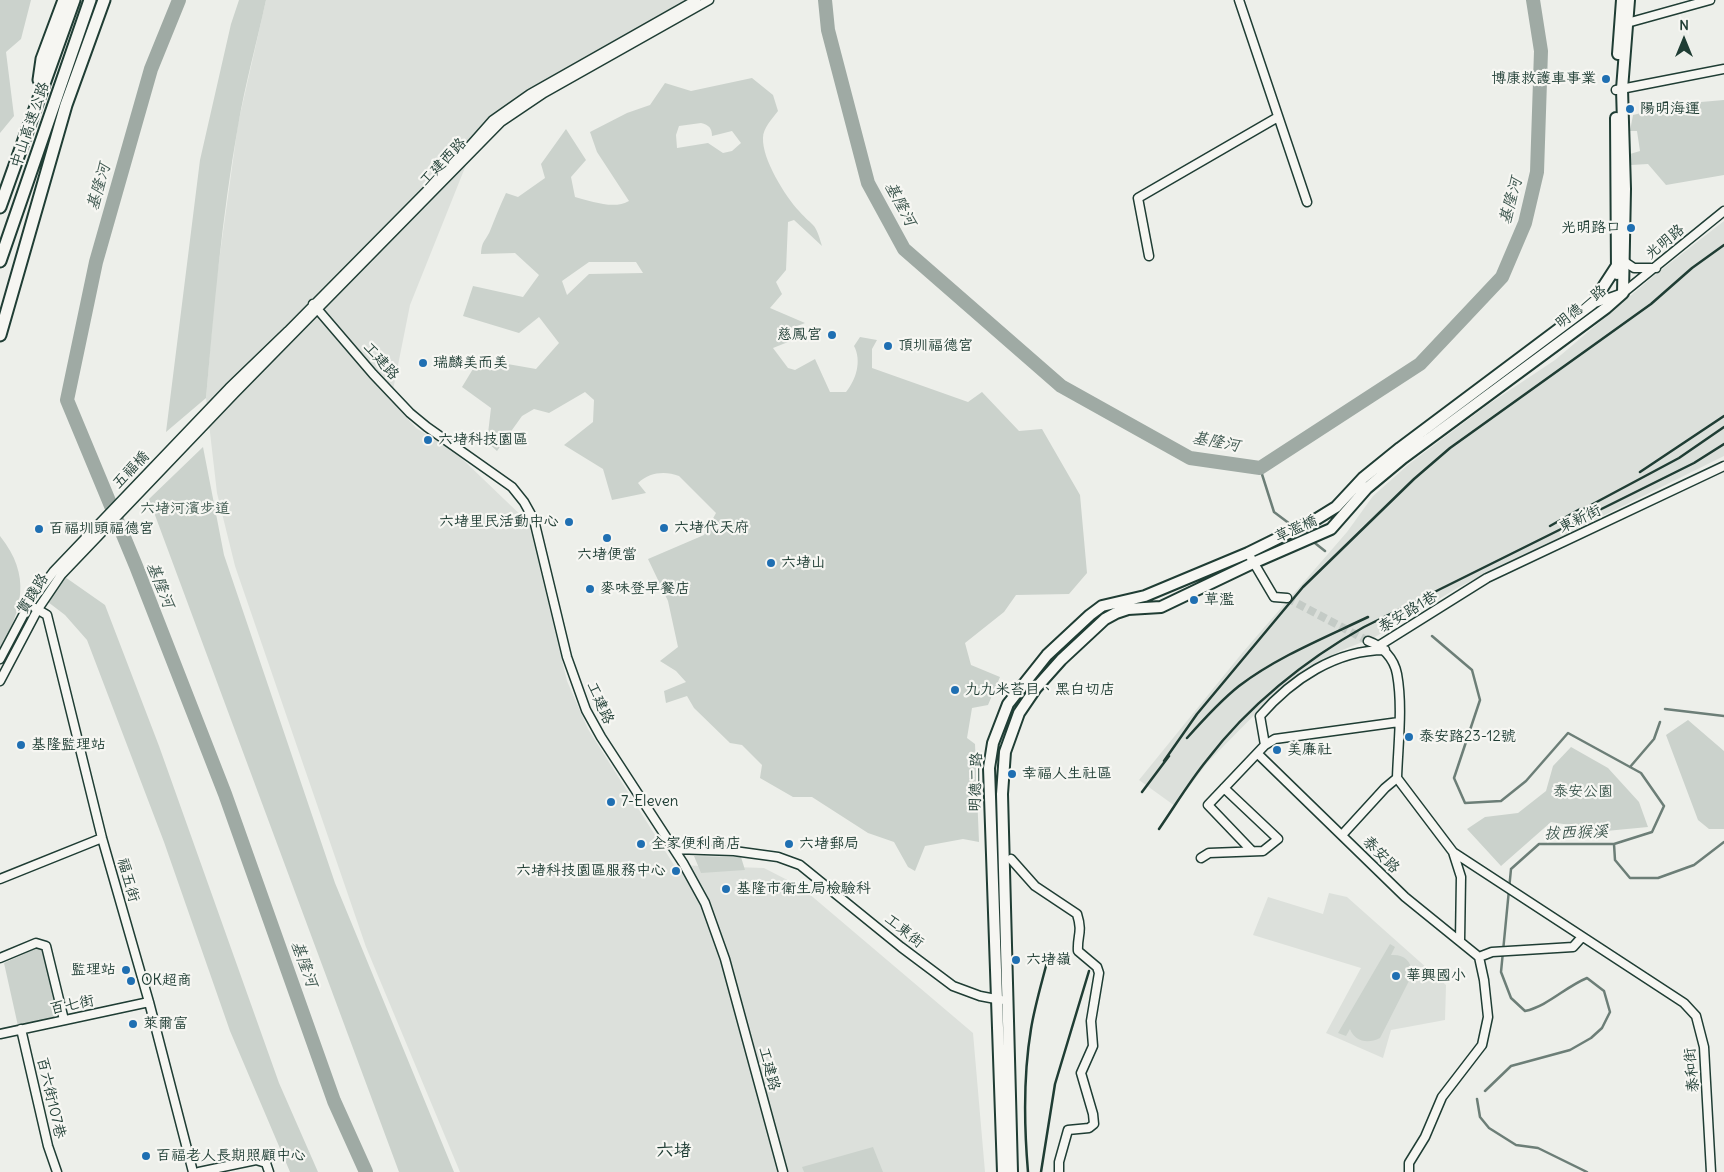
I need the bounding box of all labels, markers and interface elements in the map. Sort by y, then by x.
north arrow [1659,15,1709,65]
text: N [1679,16,1689,34]
place label: 博康救護車事業 [1491,70,1596,88]
marker: 博康救護車事業 [1600,73,1612,85]
street label: 中山高速公路 [7,80,53,170]
place label: 陽明海運 [1640,100,1700,118]
marker: 陽明海運 [1624,103,1636,115]
street label: 工建西路 [416,134,470,190]
water label: 基隆河 [83,161,115,213]
water label: 基隆河 [1496,175,1526,227]
water label: 基隆河 [880,178,920,230]
place label: 光明路口 [1561,219,1621,237]
street label: 光明路 [1642,221,1688,263]
marker: 光明路口 [1625,222,1637,234]
street label: 明德一路 [1552,281,1610,333]
place label: 慈鳳宮 [777,326,822,344]
marker: 慈鳳宮 [826,329,838,341]
place label: 頂圳福德宮 [898,337,973,355]
street label: 工建路 [359,338,403,384]
marker: 頂圳福德宮 [882,340,894,352]
place label: 瑞麟美而美 [433,354,508,372]
marker: 瑞麟美而美 [417,357,429,369]
water label: 基隆河 [1191,428,1241,456]
place label: 六堵科技園區 [438,431,528,449]
marker: 六堵科技園區 [422,434,434,446]
street label: 五福橋 [109,448,153,492]
park label: 六堵河濱步道 [140,500,230,518]
street label: 東新街 [1556,501,1604,537]
street label: 草濫橋 [1272,512,1320,546]
place label: 六堵里民活動中心 [439,513,559,531]
marker: 六堵里民活動中心 [563,516,575,528]
place label: 六堵代天府 [674,519,749,537]
place label: 百福圳頭福德宮 [49,520,154,538]
marker: 六堵代天府 [658,522,670,534]
marker: 百福圳頭福德宮 [33,523,45,535]
marker: 六堵便當 [601,532,613,544]
place label: 六堵便當 [577,546,637,564]
place label: 六堵山 [781,554,826,572]
marker: 六堵山 [765,557,777,569]
water label: 基隆河 [142,559,178,611]
street label: 實踐路 [13,570,53,618]
place label: 麥味登早餐店 [600,580,690,598]
marker: 麥味登早餐店 [584,583,596,595]
street label: 泰安路1巷 [1375,587,1441,637]
place label: 草濫 [1204,591,1234,609]
marker: 草濫 [1188,594,1200,606]
street label: 工建路 [583,679,617,727]
place label: 九九米苔目、黑白切店 [965,681,1115,699]
marker: 九九米苔目、黑白切店 [949,684,961,696]
place label: 泰安路23-12號 [1419,728,1516,746]
marker: 泰安路23-12號 [1403,731,1415,743]
place label: 基隆監理站 [31,736,106,754]
marker: 基隆監理站 [15,739,27,751]
place label: 美廉社 [1287,741,1332,759]
marker: 美廉社 [1271,744,1283,756]
street label: 明德二路 [966,752,986,812]
place label: 幸福人生社區 [1022,765,1112,783]
marker: 幸福人生社區 [1006,768,1018,780]
park label: 泰安公園 [1553,783,1613,801]
place label: 7-Eleven [621,793,679,811]
marker: 7-Eleven [605,796,617,808]
water label: 拔西猴溪 [1544,822,1608,844]
street label: 泰安路 [1359,833,1403,877]
place label: 全家便利商店 [651,835,741,853]
place label: 六堵郵局 [799,835,859,853]
marker: 全家便利商店 [635,838,647,850]
marker: 六堵郵局 [783,838,795,850]
street label: 福五街 [113,856,143,904]
place label: 六堵科技園區服務中心 [516,862,666,880]
marker: 六堵科技園區服務中心 [670,865,682,877]
place label: 基隆市衛生局檢驗科 [736,880,871,898]
marker: 基隆市衛生局檢驗科 [720,883,732,895]
street label: 工東街 [881,910,927,952]
water label: 基隆河 [287,938,321,990]
place label: 六堵嶺 [1026,951,1071,969]
marker: 六堵嶺 [1010,954,1022,966]
place label: 監理站 [71,961,116,979]
marker: 監理站 [120,964,132,976]
place label: 華興國小 [1406,967,1466,985]
marker: 華興國小 [1390,970,1402,982]
place label: OK超商 [141,972,192,990]
marker: OK超商 [125,975,137,987]
street label: 百七街 [48,992,96,1018]
place label: 萊爾富 [143,1015,188,1033]
marker: 萊爾富 [127,1018,139,1030]
street label: 工建路 [754,1045,784,1093]
street label: 泰和街 [1681,1047,1703,1093]
street label: 百六街107巷 [33,1056,69,1140]
district label: 六堵 [656,1140,692,1162]
place label: 百福老人長期照顧中心 [156,1147,306,1165]
marker: 百福老人長期照顧中心 [140,1150,152,1162]

